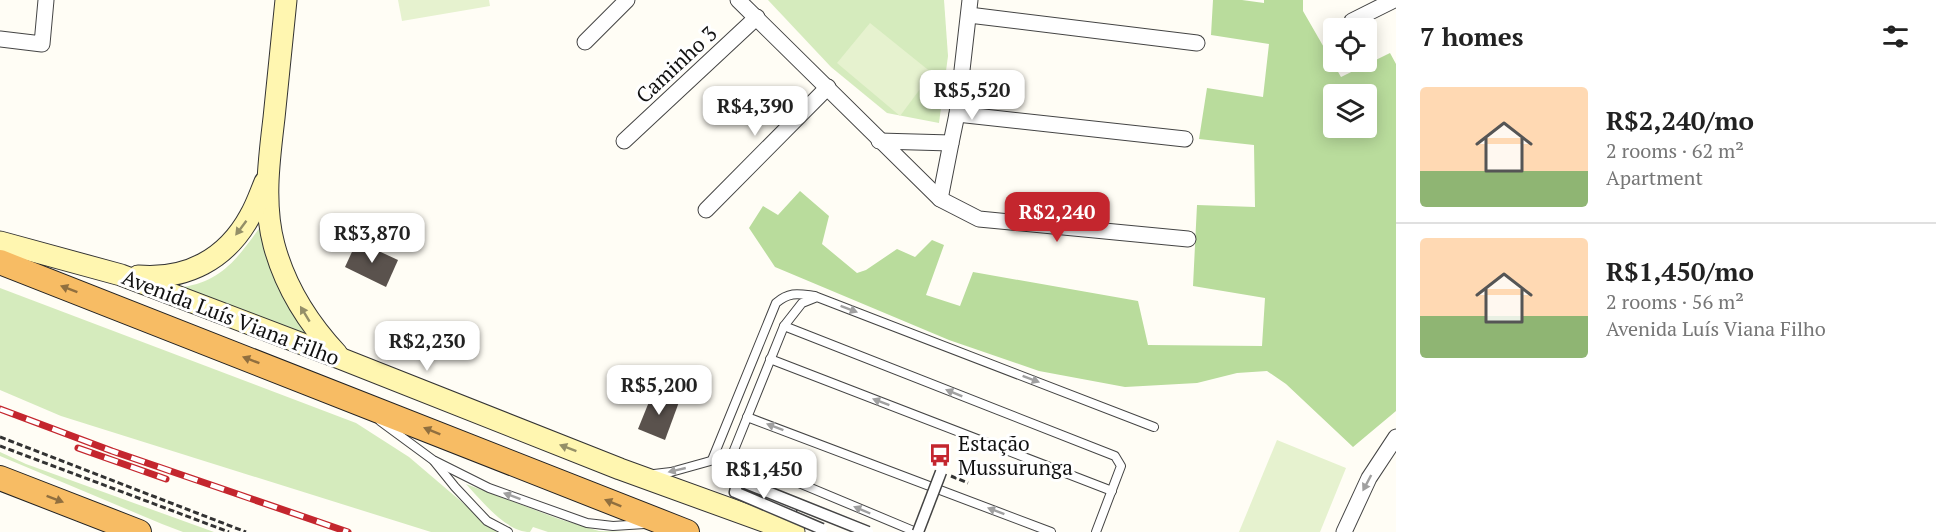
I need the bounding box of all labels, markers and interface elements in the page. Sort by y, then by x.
map controls [1323,18,1377,138]
button: locate [1323,18,1377,72]
street label: Caminho 3 [629,19,723,109]
text: 7 homes [1420,19,1524,53]
icon: filters [1879,20,1912,53]
pin: R$5,520 [917,70,1027,121]
text: R$5,520 [934,76,1010,103]
button: layers [1323,84,1377,138]
pin: R$4,390 [700,86,810,137]
text: R$4,390 [717,92,793,119]
text: R$2,240/mo [1606,103,1754,137]
icon: home [1468,111,1540,183]
text: 2 rooms · 62 m² [1606,137,1744,164]
text: Apartment [1606,164,1703,191]
pin: R$2,240 [1002,192,1112,243]
text: R$2,240 [1019,198,1095,225]
pin: R$3,870 [317,213,427,264]
text: R$3,870 [334,219,410,246]
one-way arrow [236,221,248,236]
text: R$1,450/mo [1606,254,1754,288]
icon: home [1468,262,1540,334]
street label: Avenida Luís Viana Filho [118,263,344,371]
one-way arrow [60,283,78,293]
text: 2 rooms · 56 m² [1606,288,1744,315]
one-way arrow [840,305,858,314]
one-way arrow [300,306,311,322]
text: Avenida Luís Viana Filho [1606,315,1826,342]
pin: R$2,230 [372,321,482,372]
text: R$2,230 [389,327,465,354]
one-way arrow [241,354,259,364]
pin: R$5,200 [604,365,714,416]
text: R$5,200 [621,371,697,398]
one-way arrow [1022,374,1040,384]
one-way arrow [945,387,963,397]
one-way arrow [872,396,890,406]
one-way arrow [766,422,784,431]
one-way arrow [423,426,441,435]
place label: Estação Mussurunga [958,429,1073,481]
bus stop icon: Estação Mussurunga [927,442,953,468]
one-way arrow [559,443,577,453]
pin: R$1,450 [709,449,819,500]
text: R$1,450 [726,455,802,482]
one-way arrow [667,466,686,476]
one-way arrow [1362,475,1372,492]
one-way arrow [503,491,521,501]
one-way arrow [46,494,64,504]
one-way arrow [604,498,622,508]
one-way arrow [852,505,870,515]
one-way arrow [987,506,1005,515]

